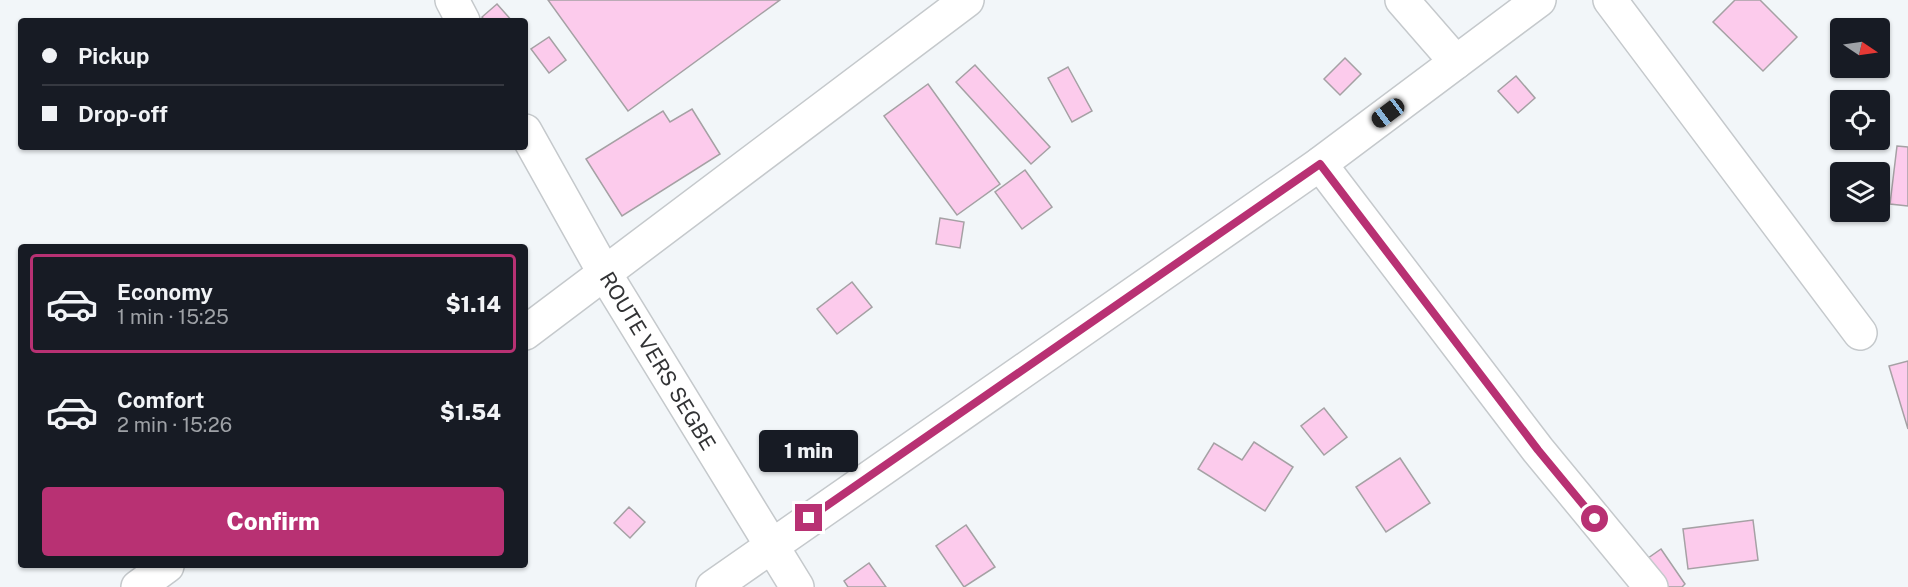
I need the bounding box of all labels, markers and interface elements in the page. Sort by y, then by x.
north arrow [1830,18,1890,78]
map controls [1830,18,1890,222]
text: Pickup [78,43,149,69]
button: locate [1830,90,1890,150]
car [1368,95,1408,131]
text: Drop-off [78,101,168,127]
button: layers [1830,162,1890,222]
street label: ROUTE VERS SEGBE [595,267,721,455]
icon: car [45,277,99,331]
text: Economy [117,279,213,305]
text: $1.14 [445,291,501,317]
text: 1 min · 15:25 [117,305,229,329]
icon: car [45,385,99,439]
text: Comfort [117,387,204,413]
text: $1.54 [440,399,501,425]
text: 2 min · 15:26 [117,413,232,437]
callout: 1 min [760,431,858,473]
text: 1 min [784,439,833,463]
button: Confirm [42,487,504,556]
route end [795,504,822,531]
route start [1581,505,1608,532]

